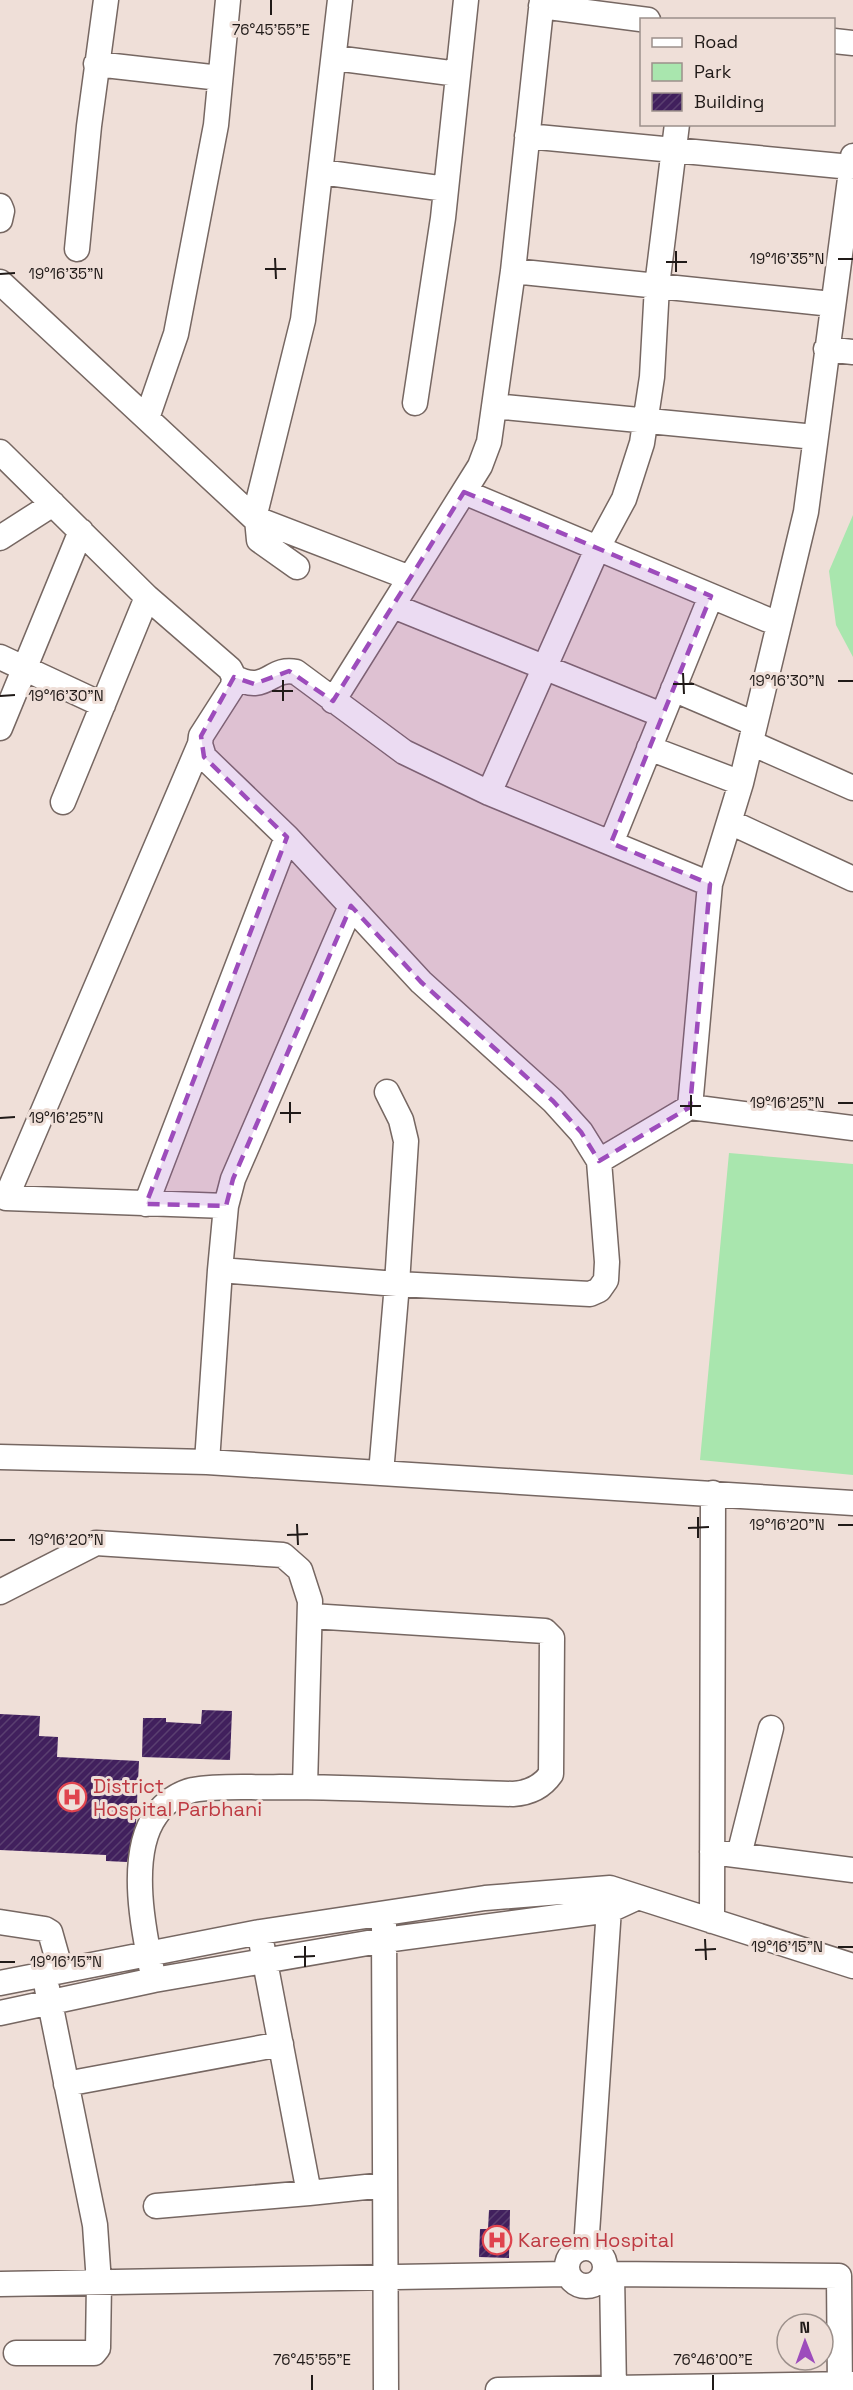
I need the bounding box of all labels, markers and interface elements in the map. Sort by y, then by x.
legend [640,18,835,126]
text: 76°45'55"E [232,20,310,39]
text: Road [694,30,738,53]
text: Park [694,60,732,83]
text: Building [694,90,764,113]
text: 19°16'35"N [750,249,824,268]
text: 19°16'35"N [29,264,103,283]
text: 19°16'30"N [749,671,825,690]
text: 19°16'30"N [28,686,104,705]
text: 19°16'25"N [750,1093,824,1112]
text: 19°16'25"N [29,1108,103,1127]
text: 19°16'20"N [749,1515,825,1534]
text: 19°16'20"N [28,1530,104,1549]
place label: District Hospital Parbhani [93,1773,262,1822]
hospital icon: District Hospital Parbhani [56,1781,88,1813]
text: 19°16'15"N [751,1937,823,1956]
text: 19°16'15"N [30,1952,102,1971]
hospital icon: Kareem Hospital [481,2224,513,2256]
place label: Kareem Hospital [518,2227,674,2253]
north arrow [775,2312,835,2372]
text: N [799,2317,810,2338]
text: 76°45'55"E [273,2350,351,2369]
text: 76°46'00"E [673,2350,753,2369]

